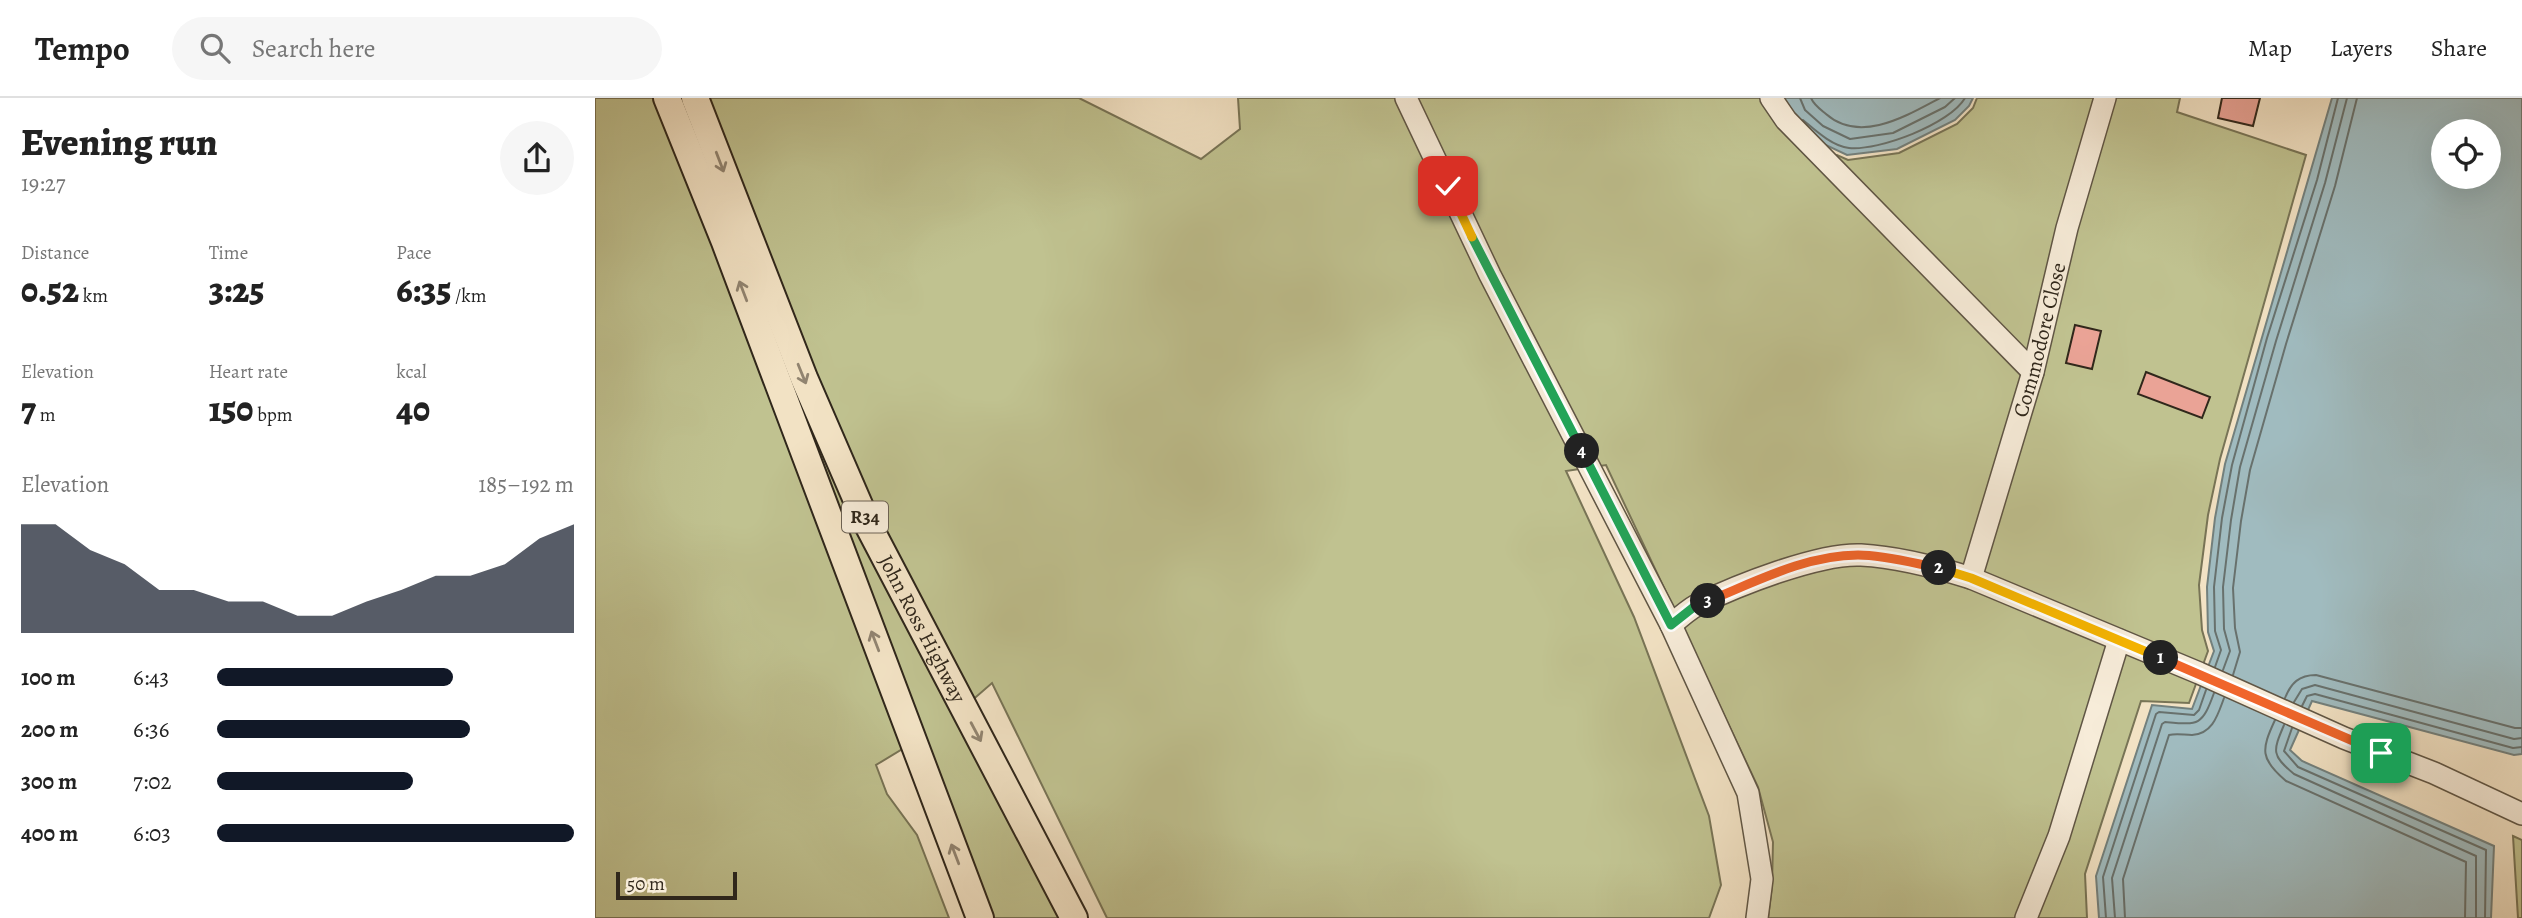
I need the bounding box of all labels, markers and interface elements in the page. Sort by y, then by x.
search box [172,17,662,80]
text: Tempo [35,26,130,71]
icon: search [196,29,234,67]
text: Search here [252,31,375,66]
text: Map [2248,32,2292,64]
text: Layers [2330,32,2393,64]
text: Share [2431,32,2487,64]
text: Evening run [21,116,218,168]
map controls [2431,119,2501,189]
button: locate [2431,119,2501,189]
button: share [500,121,574,195]
one-way arrow [714,150,727,172]
pin [1418,156,1478,216]
icon: check [1429,167,1467,205]
text: 19:27 [21,168,65,199]
text: Distance [21,240,89,266]
text: Time [209,240,248,266]
text: Pace [396,240,432,266]
street label: Commodore Close [2006,260,2072,420]
text: 0.52 [21,266,79,314]
text: 3:25 [209,266,264,314]
text: 6:35 [396,266,451,314]
one-way arrow [736,280,748,302]
text: km [79,283,108,309]
text: /km [451,283,487,309]
text: Elevation [21,359,94,385]
text: Heart rate [209,359,288,385]
text: kcal [396,359,427,385]
one-way arrow [797,362,810,384]
text: 7 [21,385,36,433]
text: 150 [209,385,253,433]
text: 40 [396,385,430,433]
text: m [36,402,56,428]
text: bpm [253,402,293,428]
pin: 4 [1565,434,1599,468]
text: 4 [1577,437,1586,463]
text: Elevation [21,469,109,500]
text: 185–192 m [478,469,574,500]
road number: R34 [842,502,888,532]
street label: John Ross Highway [872,550,973,708]
pin: 2 [1921,550,1957,586]
text: 2 [1934,554,1943,580]
pin: 3 [1691,584,1725,618]
text: 3 [1703,587,1712,613]
one-way arrow [868,631,880,653]
pin: 1 [2143,640,2179,676]
text: 1 [2157,644,2164,670]
text: 100 m [21,662,76,693]
text: 6:43 [133,662,169,693]
text: 200 m [21,714,79,745]
text: 6:36 [133,714,169,745]
one-way arrow [969,722,983,742]
pin [2351,723,2411,783]
icon: arrive [2362,734,2400,772]
text: 300 m [21,766,77,797]
text: 7:02 [133,766,171,797]
text: 400 m [21,818,78,849]
text: 6:03 [133,818,171,849]
one-way arrow [948,844,961,866]
scale bar [616,869,737,901]
text: 50 m [627,871,665,897]

